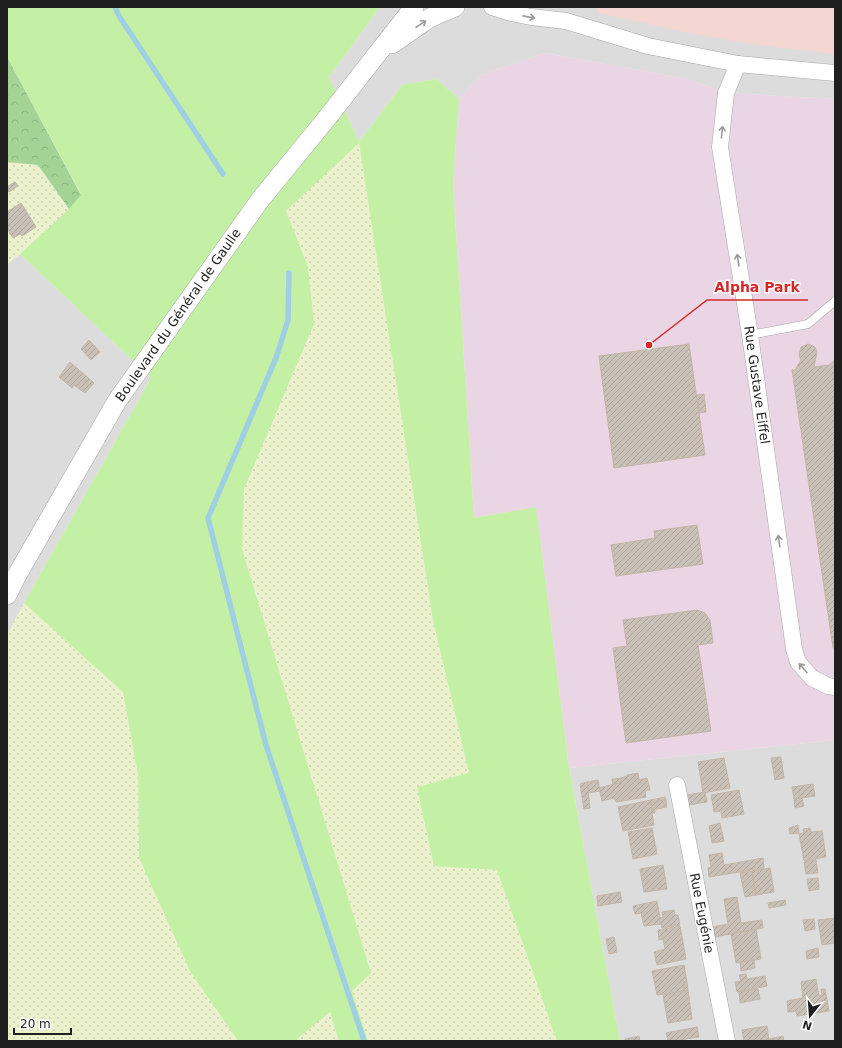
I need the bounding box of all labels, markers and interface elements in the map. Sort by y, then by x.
one-way arrow [522,13,535,21]
one-way arrow [415,20,426,28]
one-way arrow [718,125,726,138]
street label: Boulevard du Général de Gaulle [112,226,244,404]
one-way arrow [734,254,742,267]
callout: Alpha Park [707,274,808,300]
text: Alpha Park [714,279,800,295]
street label: Rue Gustave Eiffel [741,325,773,445]
one-way arrow [775,535,783,548]
one-way arrow [798,662,807,673]
street label: Rue Eugénie [687,872,717,954]
north arrow [790,996,830,1036]
scale bar [14,1010,71,1036]
text: 20 m [20,1017,51,1031]
text: N [801,1018,814,1033]

